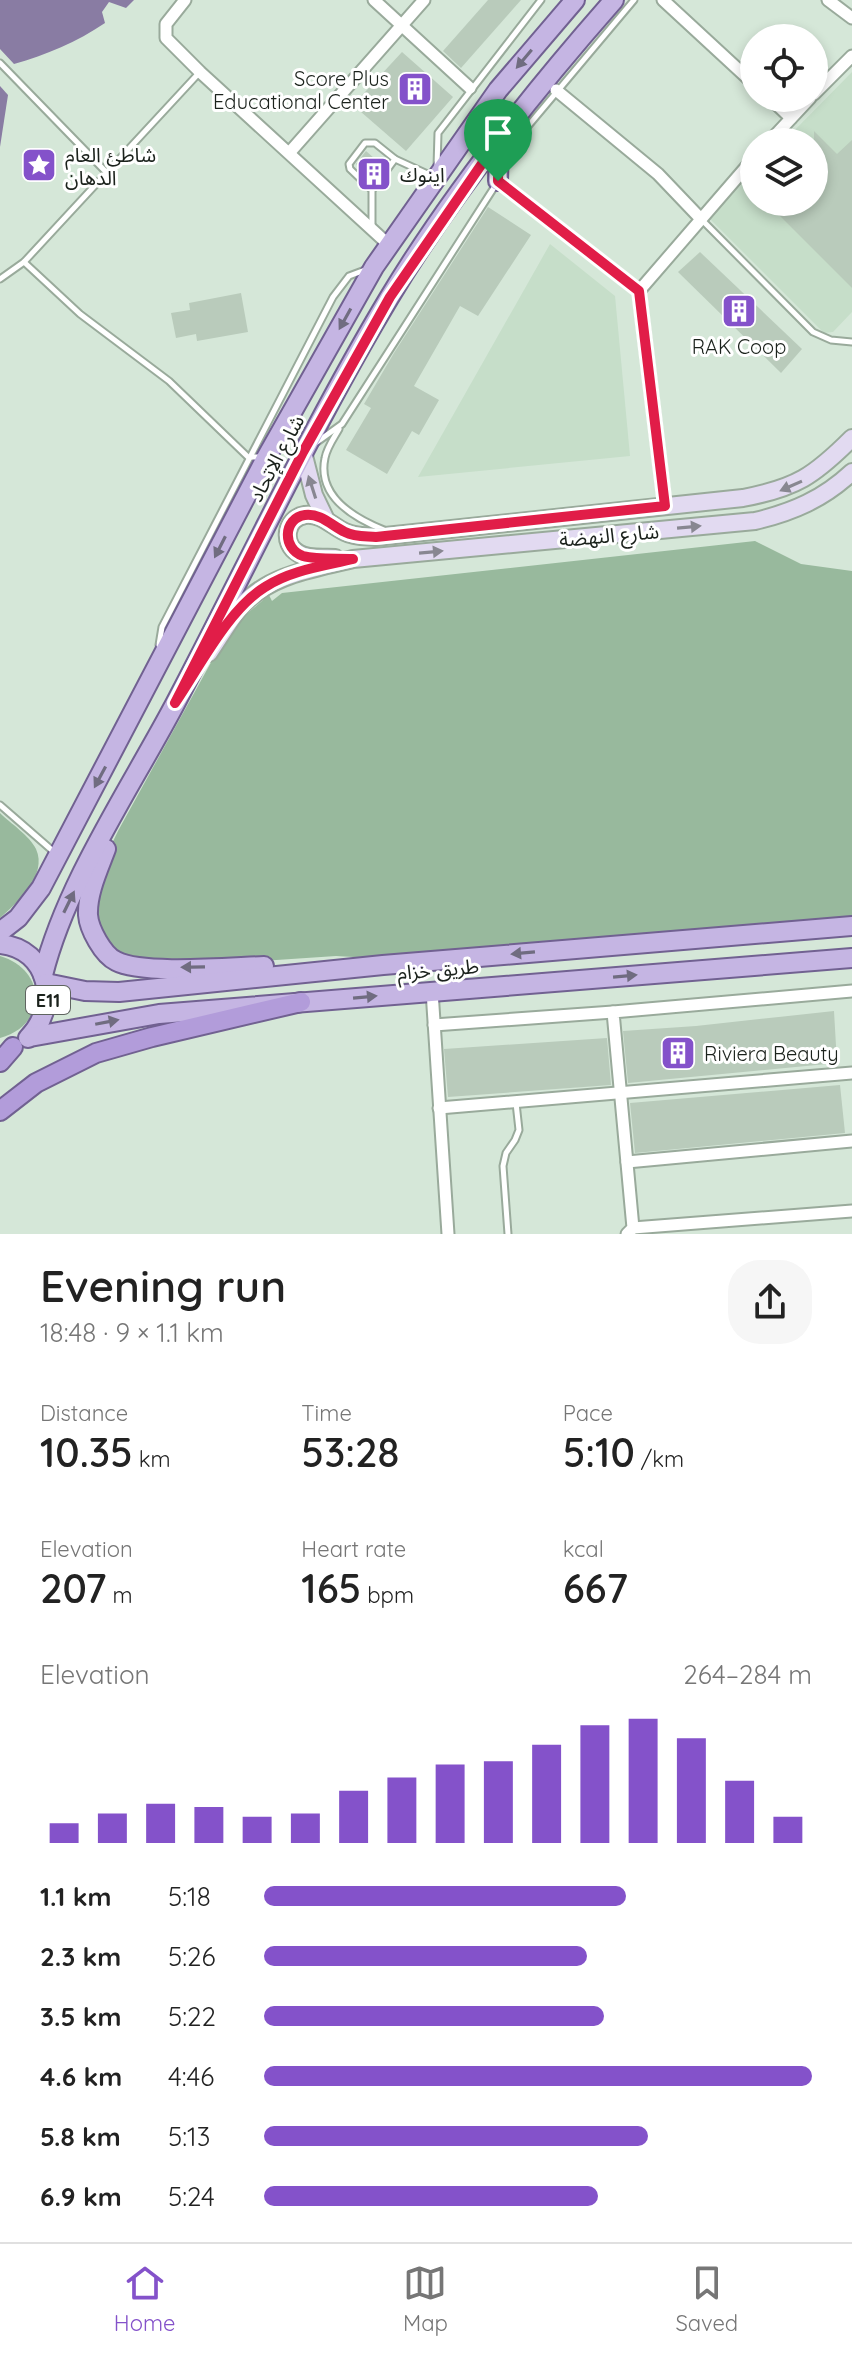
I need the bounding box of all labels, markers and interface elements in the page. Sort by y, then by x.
map controls [740,24,828,216]
button: locate [740,24,828,112]
one-way arrow [516,49,533,69]
place label: Score Plus Educational Center [213,66,389,114]
building icon: Score Plus Educational Center [396,70,434,108]
pin [464,99,532,181]
icon: arrive [476,111,520,155]
button: layers [740,128,828,216]
place label: شاطئ العام الدهان [65,142,156,190]
place icon: شاطئ العام الدهان [20,146,58,184]
building icon: اينوك [355,155,393,193]
place label: اينوك [400,162,445,187]
building icon: RAK Coop [720,292,758,330]
one-way arrow [338,307,352,330]
place label: RAK Coop [692,334,786,359]
street label: شارع الإتحاد [243,410,312,507]
one-way arrow [306,474,318,498]
one-way arrow [779,479,803,492]
street label: شارع النهضة [558,518,660,555]
one-way arrow [677,521,702,534]
one-way arrow [213,535,226,558]
one-way arrow [418,545,443,558]
one-way arrow [93,766,106,789]
one-way arrow [62,890,76,913]
one-way arrow [510,947,535,960]
street label: طريق خزام [396,953,480,988]
one-way arrow [180,961,205,974]
one-way arrow [612,969,637,982]
road number: E11 [26,986,70,1014]
one-way arrow [353,990,378,1003]
one-way arrow [94,1015,119,1027]
building icon: Riviera Beauty [659,1034,697,1072]
place label: Riviera Beauty [704,1041,839,1066]
text: Evening run [40,1258,286,1313]
button: share [728,1260,812,1344]
text: 18:48 · 9 × 1.1 km [40,1316,224,1349]
text: Distance [40,1399,128,1427]
text: Time [301,1399,352,1427]
text: Pace [563,1399,613,1427]
text: 10.35 [40,1427,133,1477]
text: 53:28 [301,1427,399,1477]
text: 5:10 [563,1427,635,1477]
text: km [133,1445,170,1473]
text: /km [635,1445,684,1473]
text: Elevation [40,1535,133,1563]
text: Heart rate [301,1535,406,1563]
text: kcal [563,1535,604,1563]
text: 207 [40,1563,107,1613]
text: 165 [301,1563,361,1613]
text: 667 [563,1563,628,1613]
text: m [107,1581,133,1609]
text: bpm [361,1581,414,1609]
text: Elevation [40,1658,150,1691]
text: 264–284 m [683,1658,812,1691]
text: 1.1 km [40,1880,111,1913]
text: 5:18 [168,1880,211,1913]
text: 2.3 km [40,1940,121,1973]
text: 5:26 [168,1940,215,1973]
text: 3.5 km [40,2000,121,2033]
text: 5:22 [168,2000,216,2033]
text: 4.6 km [40,2060,122,2093]
text: 4:46 [168,2060,214,2093]
text: 5.8 km [40,2120,121,2153]
text: 5:13 [168,2120,210,2153]
text: 6.9 km [40,2180,122,2213]
text: 5:24 [168,2180,215,2213]
tab: Home [114,2261,175,2337]
tab: Map [403,2261,448,2337]
tab: Saved [675,2261,738,2337]

